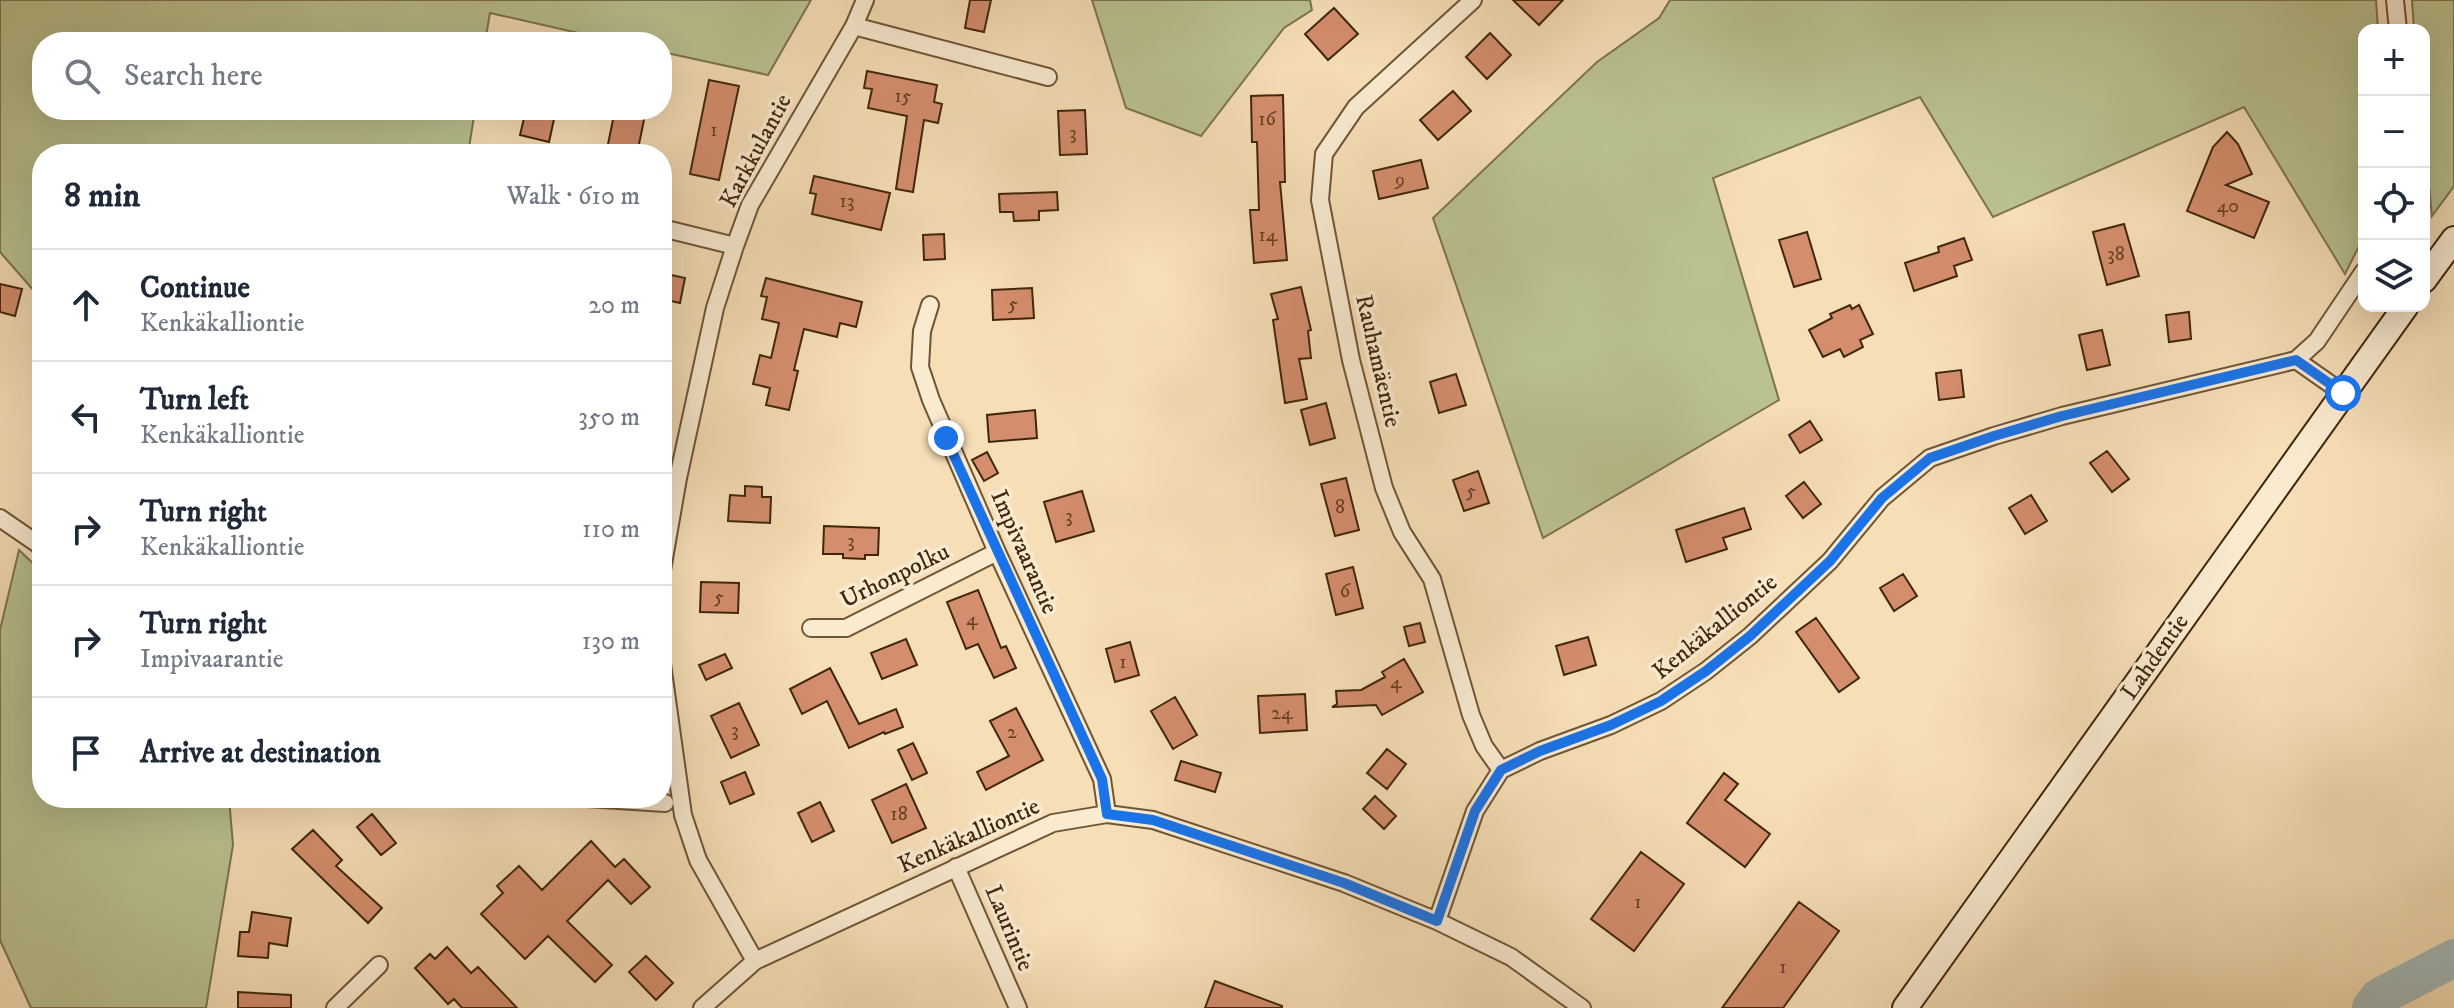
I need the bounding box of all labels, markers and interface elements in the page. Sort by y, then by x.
map controls [2358,24,2430,312]
button: + [2358,24,2430,96]
search box [32,32,672,120]
icon: search [60,54,104,98]
text: Search here [124,58,263,95]
house number: 15 [894,84,912,109]
street label: Karkkulantie [713,89,799,213]
button: − [2358,96,2430,168]
house number: 16 [1258,107,1276,132]
house number: 1 [710,118,718,143]
house number: 3 [1069,121,1077,146]
house number: 9 [1394,168,1405,193]
button: locate [2358,168,2430,240]
text: 8 min [64,175,140,217]
text: Walk · 610 m [507,180,640,213]
house number: 13 [840,189,854,214]
house number: 40 [2217,194,2239,219]
house number: 14 [1259,223,1278,248]
button: layers [2358,240,2430,312]
house number: 38 [2107,242,2125,267]
text: Continue [140,270,250,307]
icon: ahead [64,283,108,327]
text: 20 m [588,289,640,322]
house number: 5 [1008,292,1018,317]
street label: Rauhamäentie [1348,292,1408,430]
text: Kenkäkalliontie [140,307,304,340]
route start [2325,375,2361,411]
text: Turn left [140,382,249,419]
icon: left [64,395,108,439]
text: 350 m [578,401,640,434]
text: Kenkäkalliontie [140,419,304,452]
route end [928,420,964,456]
house number: 5 [1466,479,1476,504]
street label: Impivaarantie [983,485,1065,619]
text: Turn right [140,494,267,531]
house number: 8 [1335,495,1345,520]
house number: 3 [1065,504,1073,529]
icon: right [64,507,108,551]
text: 110 m [582,513,640,546]
house number: 3 [847,529,855,554]
text: Kenkäkalliontie [140,531,304,564]
street label: Urhonpolku [836,537,954,615]
street label: Kenkäkalliontie [1647,568,1783,686]
house number: 6 [1340,579,1351,604]
house number: 5 [714,585,724,610]
text: Turn right [140,606,267,643]
house number: 4 [966,607,978,632]
street label: Lahdentie [2115,608,2195,706]
icon: right [64,619,108,663]
text: 130 m [582,625,640,658]
text: Impivaarantie [140,643,284,676]
house number: 1 [1119,650,1127,675]
house number: 4 [1390,670,1402,695]
house number: 24 [1271,701,1293,726]
house number: 3 [731,718,739,743]
house number: 2 [1007,720,1017,745]
icon: arrive [64,731,108,775]
text: Arrive at destination [140,735,381,772]
street label: Kenkäkalliontie [894,791,1044,881]
house number: 18 [890,802,908,827]
street label: Laurintie [978,881,1040,976]
house number: 1 [1634,890,1642,915]
house number: 1 [1779,955,1787,980]

